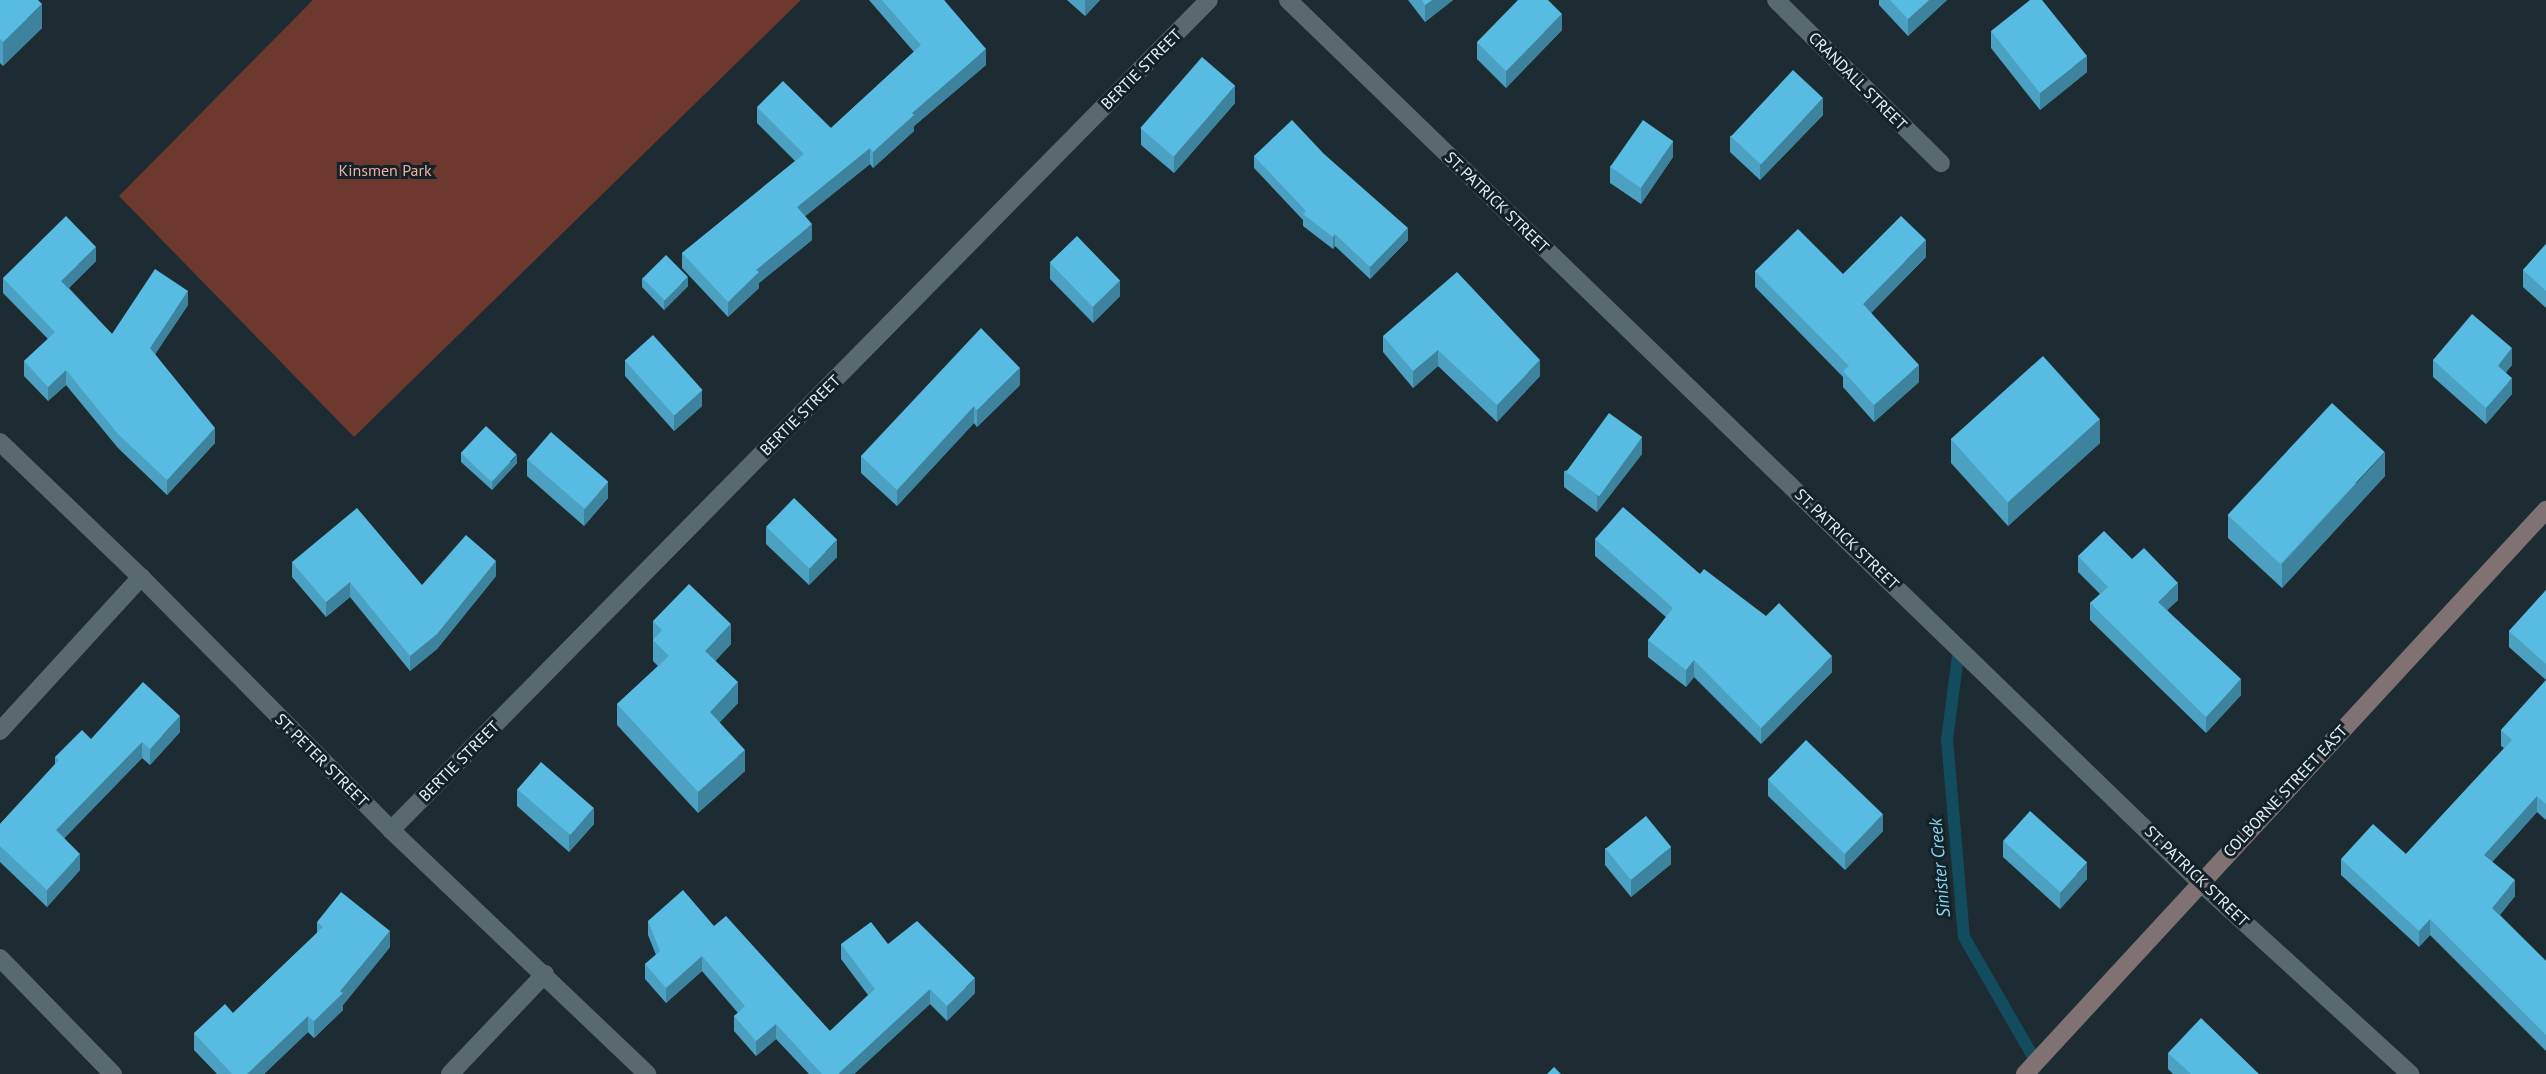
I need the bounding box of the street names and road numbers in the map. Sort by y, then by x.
street label: BERTIE STREET [1097,25,1185,113]
street label: CRANDALL STREET [1805,28,1911,134]
street label: ST. PATRICK STREET [1440,147,1554,257]
street label: BERTIE STREET [756,371,844,459]
street label: ST. PATRICK STREET [1790,484,1904,594]
street label: ST. PETER STREET [271,709,373,811]
street label: BERTIE STREET [415,717,503,805]
street label: COLBORNE STREET EAST [2219,721,2351,861]
street label: ST. PATRICK STREET [2140,821,2254,931]

